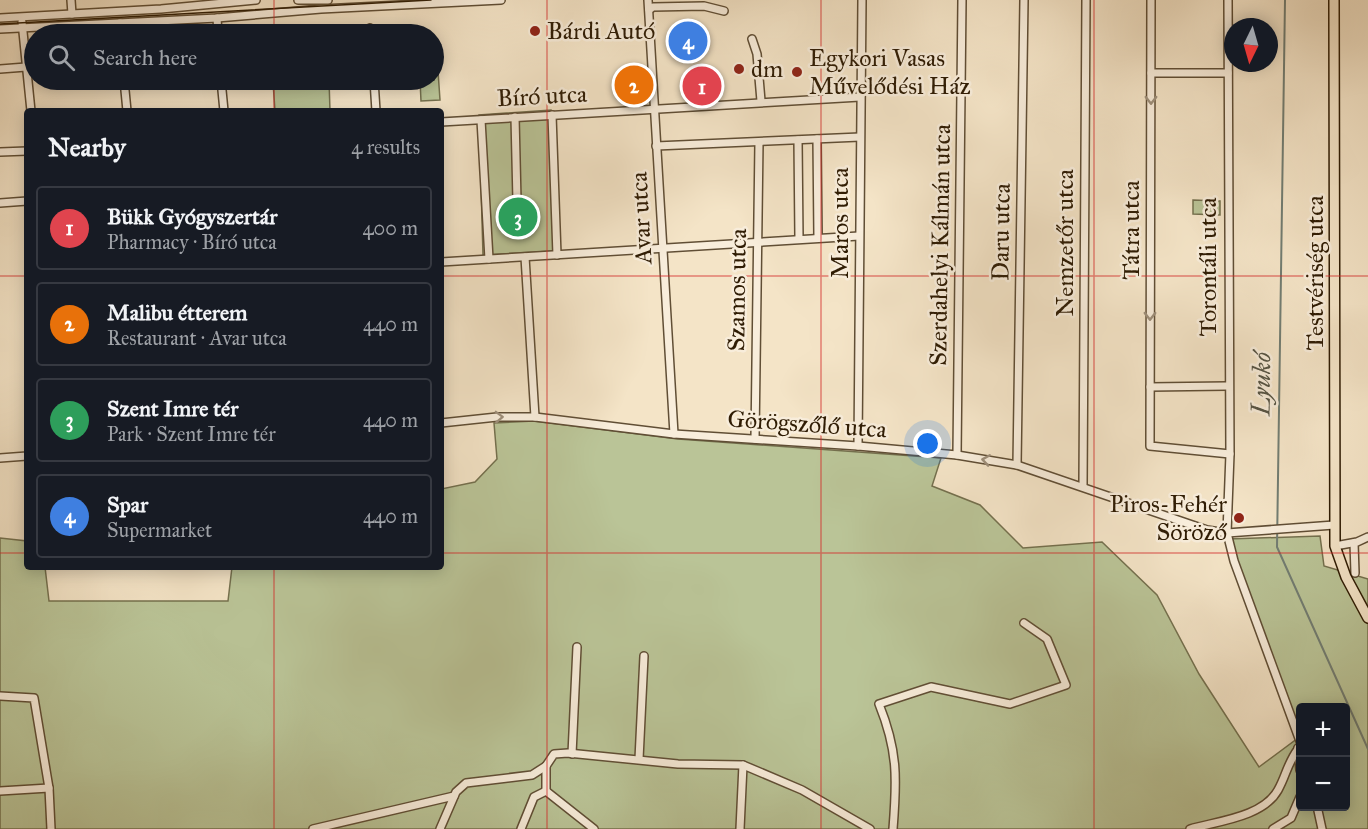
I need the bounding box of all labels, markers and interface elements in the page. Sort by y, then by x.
place label: Bárdi Autó [547,16,655,46]
pin: 4 [668,18,708,63]
north arrow [1224,18,1278,72]
search box [24,24,444,90]
marker: Bárdi Autó [528,24,542,38]
icon: search [45,41,78,74]
place label: Egykori Vasas Művelődési Ház [809,43,971,101]
text: Search here [93,44,197,71]
place label: dm [751,54,783,84]
pin: 2 [614,62,654,107]
marker: dm [732,62,746,76]
pin: 1 [682,64,722,109]
marker: Egykori Vasas Művelődési Ház [790,65,804,79]
street label: Bíró utca [496,79,589,113]
one-way arrow [1145,96,1157,105]
street label: Szerdahelyi Kálmán utca [923,123,957,366]
text: Nearby [48,131,126,163]
text: 4 results [351,135,420,159]
street label: Maros utca [825,166,855,279]
street label: Nemzetőr utca [1050,168,1080,317]
street label: Avar utca [624,170,658,266]
street label: Tátra utca [1116,179,1146,280]
street label: Daru utca [985,182,1017,281]
pin: 3 [498,194,538,240]
street label: Testvériség utca [1300,195,1330,351]
street label: Torontáli utca [1193,197,1223,337]
text: Bükk Gyógyszertár [107,203,277,230]
text: 1 [66,216,73,240]
text: 400 m [362,216,418,240]
street label: Szamos utca [721,227,753,352]
text: Pharmacy · Bíró utca [107,230,277,254]
text: Malibu étterem [107,299,248,326]
text: 2 [65,312,74,336]
text: 440 m [363,312,418,336]
one-way arrow [1144,312,1156,321]
text: Restaurant · Avar utca [107,326,287,350]
water label: Lyukó [1244,348,1278,417]
text: Szent Imre tér [107,395,238,422]
street label: Görögszőlő utca [726,403,888,445]
text: 3 [66,408,74,432]
text: 440 m [363,408,418,432]
one-way arrow [495,411,504,424]
text: Park · Szent Imre tér [107,422,276,446]
your location [913,429,942,458]
one-way arrow [981,454,991,467]
place label: Piros-Fehér Söröző [1110,489,1228,547]
text: Spar [107,491,148,518]
text: 4 [64,504,75,528]
text: 440 m [363,504,418,528]
marker: Piros-Fehér Söröző [1232,511,1246,525]
text: Supermarket [107,518,212,542]
map controls [1296,703,1350,811]
button: + [1296,703,1350,757]
button: − [1296,757,1350,811]

